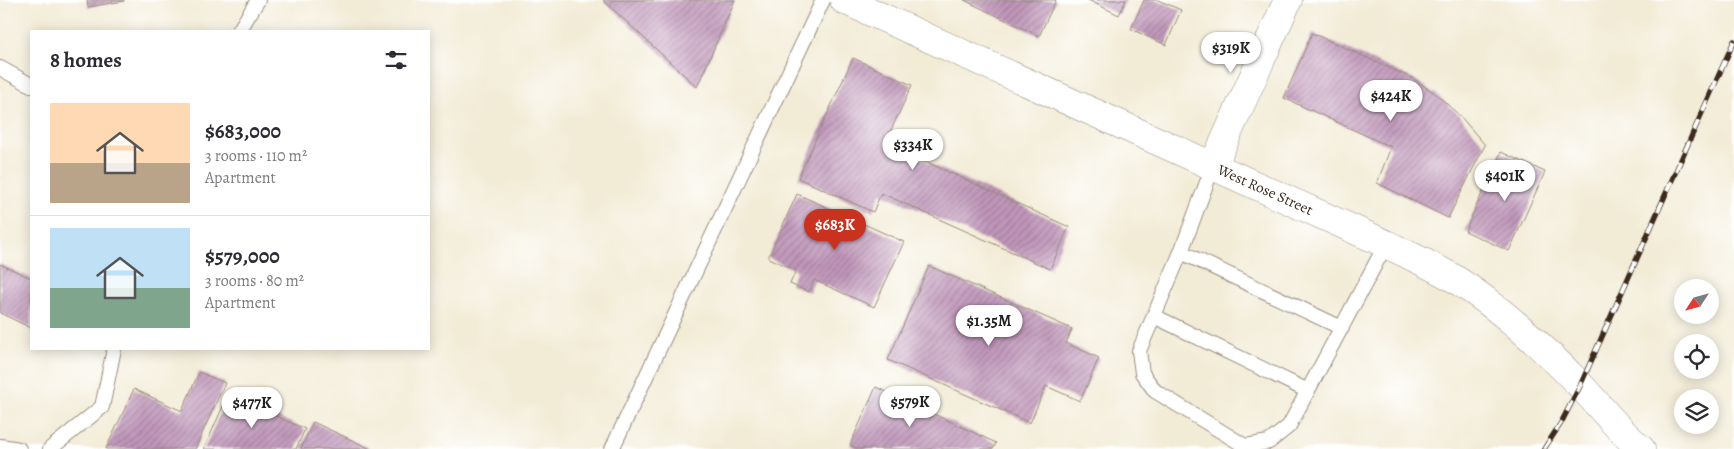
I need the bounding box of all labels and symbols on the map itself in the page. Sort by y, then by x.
pin: $319K [1196,32,1266,74]
pin: $424K [1356,80,1426,122]
pin: $334K [878,128,948,171]
street label: West Rose Street [1214,159,1316,220]
pin: $401K [1470,160,1540,202]
pin: $683K [800,208,870,251]
north arrow [1674,279,1719,324]
pin: $1.35M [948,304,1030,347]
pin: $477K [217,386,287,429]
pin: $579K [875,386,945,428]

